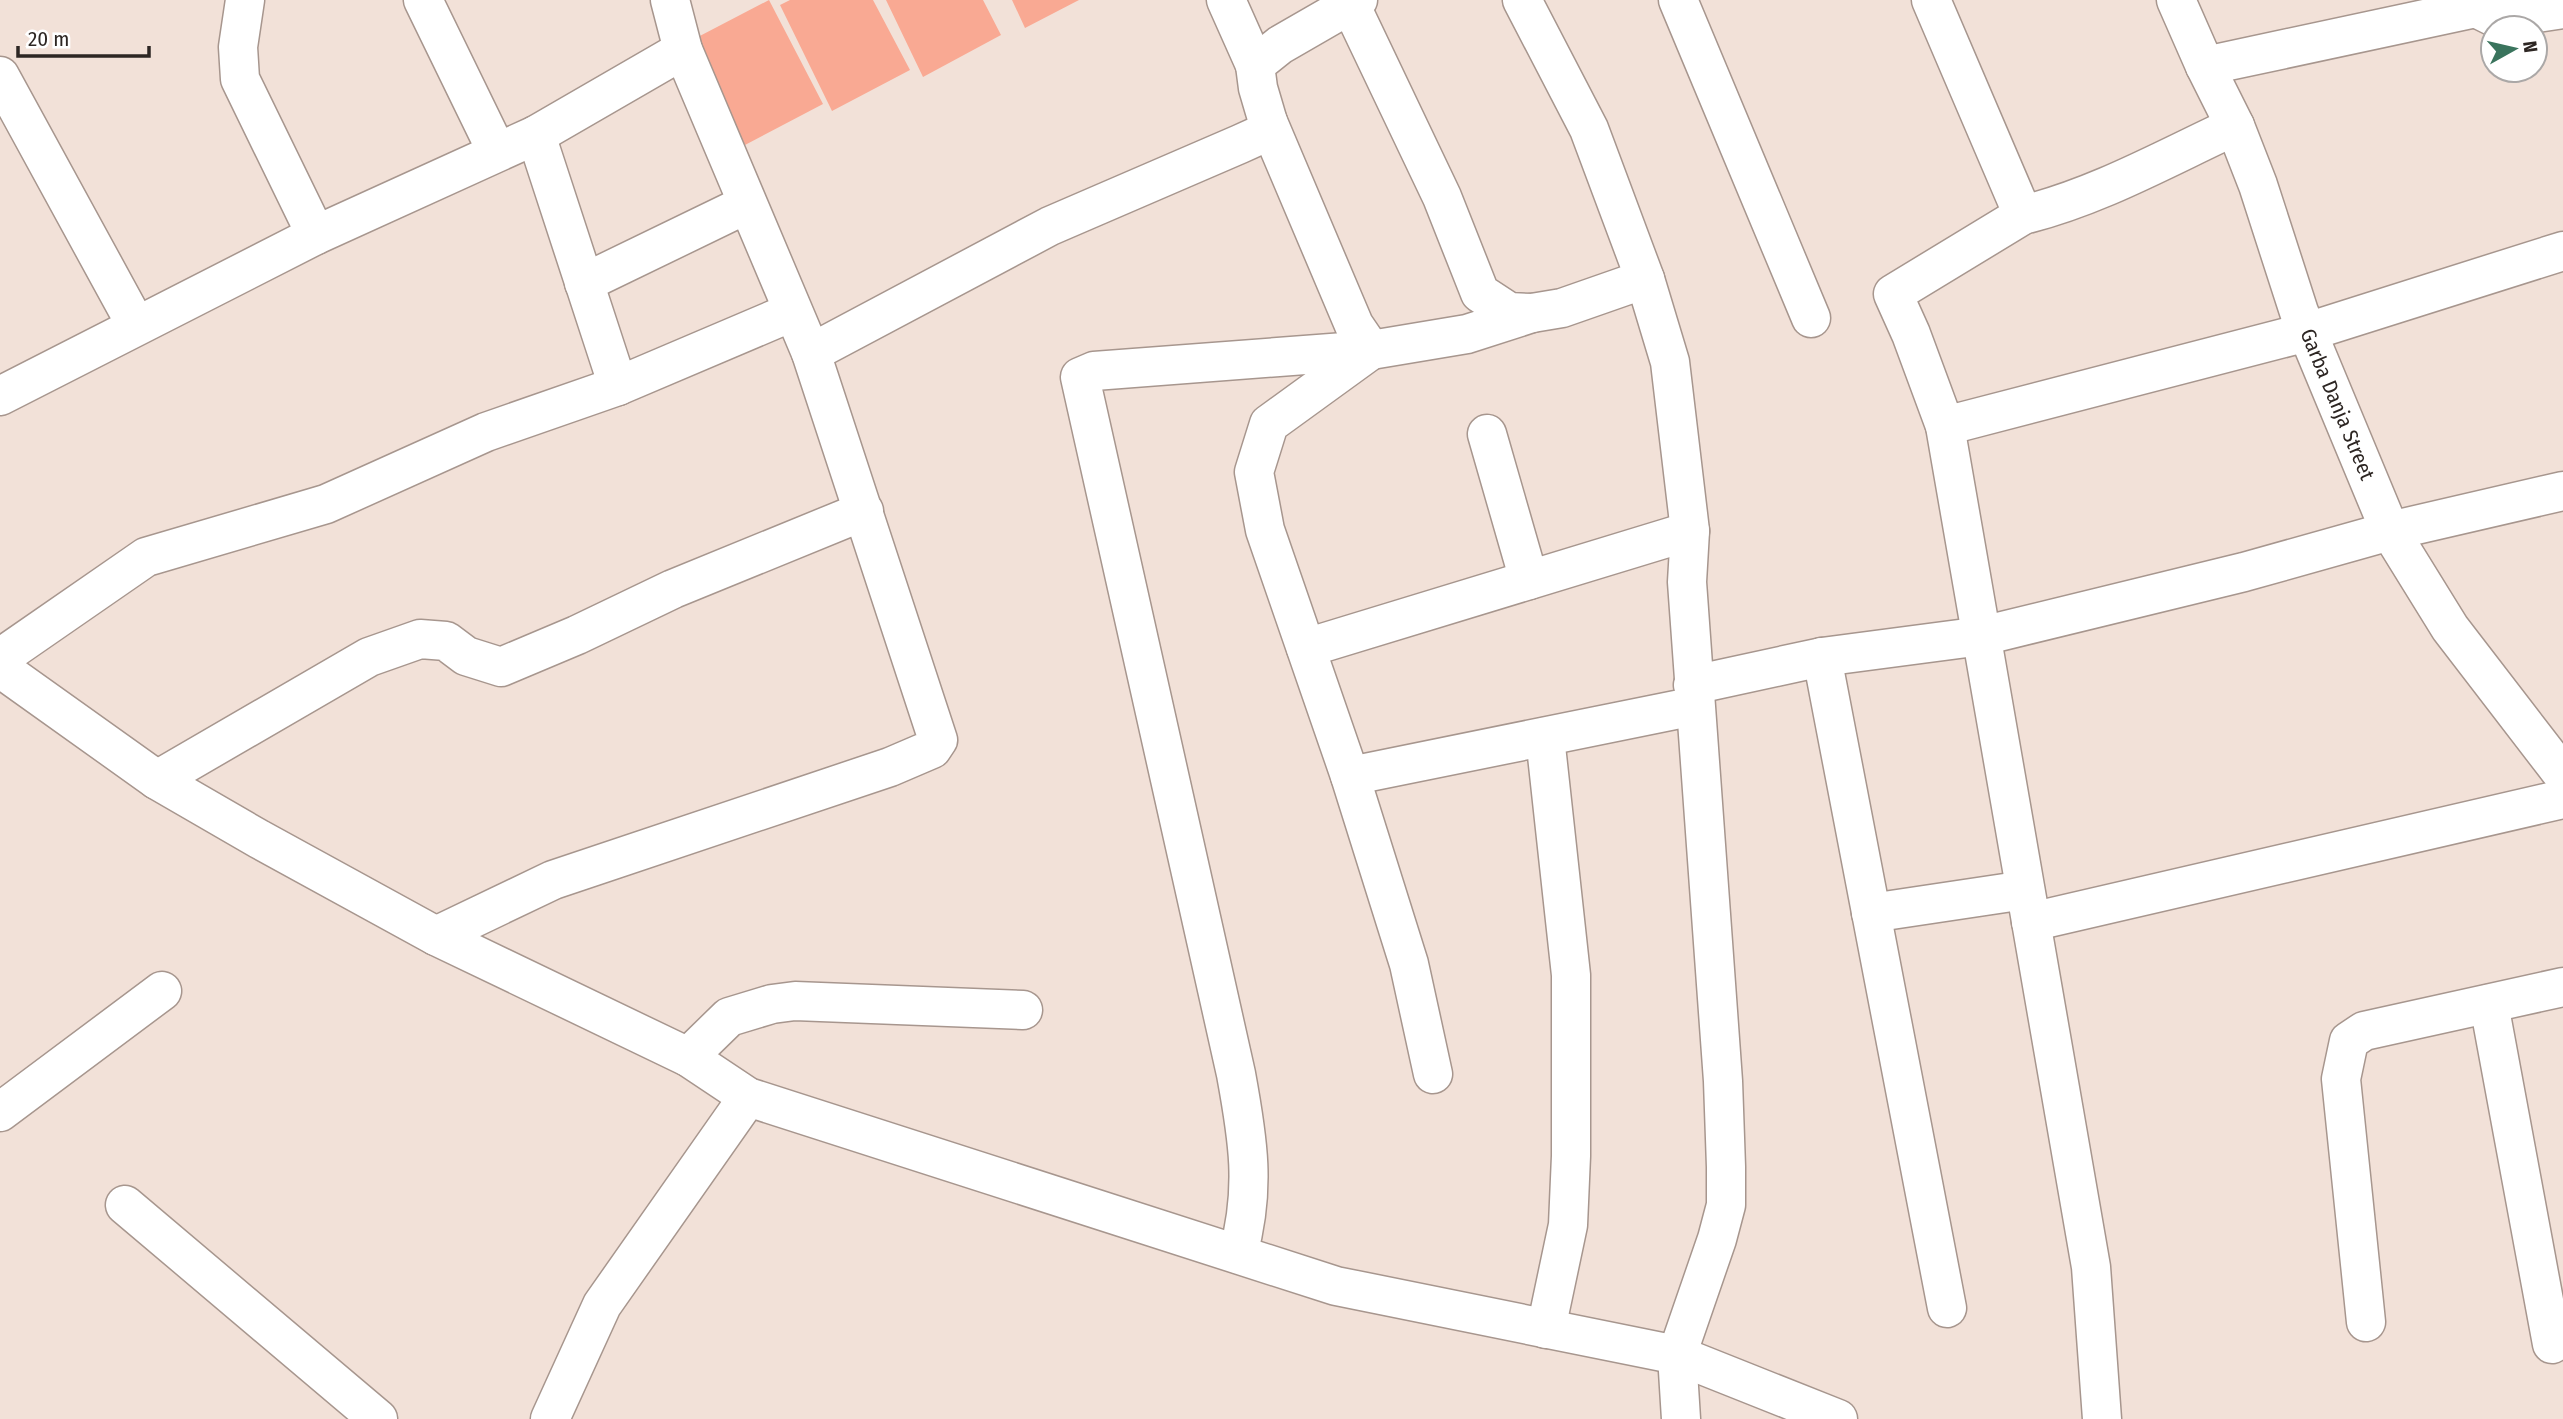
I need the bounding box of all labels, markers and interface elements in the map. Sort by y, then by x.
scale bar [18,14,149,58]
north arrow [2479,14,2549,84]
text: 20 m [28,26,69,52]
text: N [2518,39,2543,54]
street label: Garba Danja Street [2294,325,2380,484]

